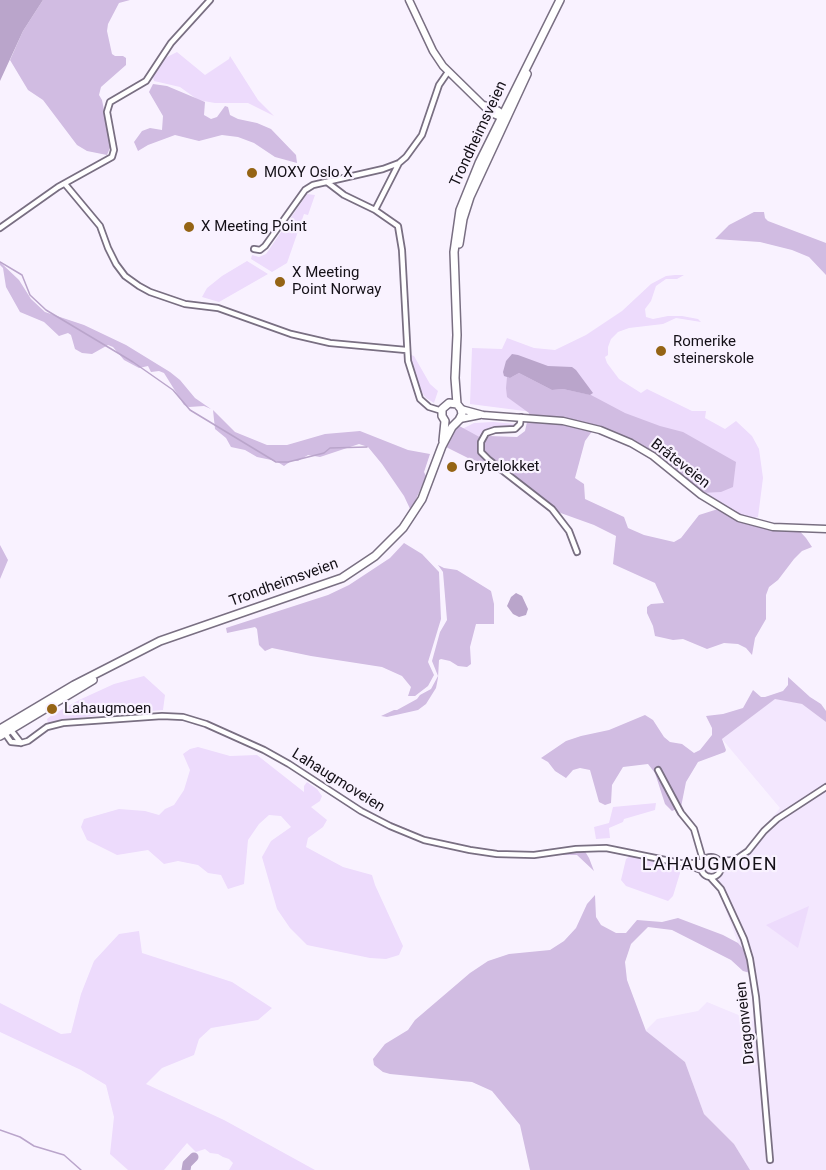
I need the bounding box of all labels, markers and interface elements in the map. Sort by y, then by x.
street label: Trondheimsveien [447,78,511,190]
place label: MOXY Oslo X [264,164,353,182]
marker: MOXY Oslo X [245,166,259,180]
place label: X Meeting Point [201,218,307,236]
marker: X Meeting Point [182,220,196,234]
place label: X Meeting Point Norway [292,264,381,299]
marker: X Meeting Point Norway [273,275,287,289]
place label: Romerike steinerskole [673,333,754,368]
marker: Romerike steinerskole [654,344,668,358]
street label: Bråteveien [647,435,713,493]
place label: Grytelokket [464,458,540,476]
marker: Grytelokket [445,460,459,474]
street label: Trondheimsveien [227,555,341,611]
place label: Lahaugmoen [64,700,151,718]
marker: Lahaugmoen [45,702,59,716]
street label: Lahaugmoveien [288,745,388,817]
district label: LAHAUGMOEN [642,854,778,876]
street label: Dragonveien [733,981,759,1065]

